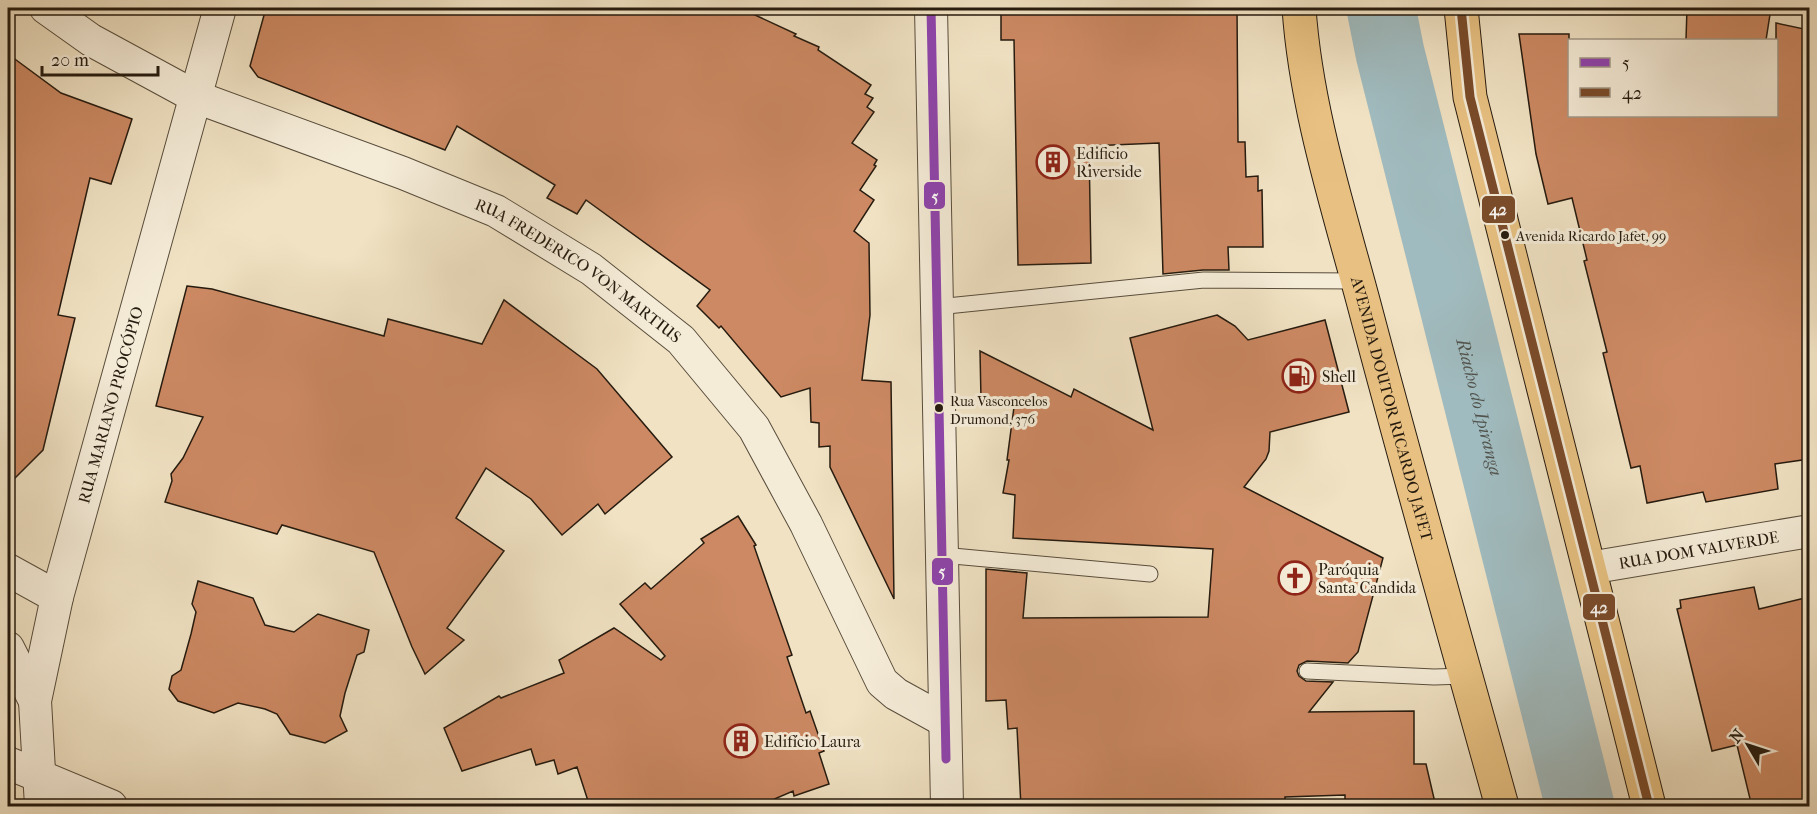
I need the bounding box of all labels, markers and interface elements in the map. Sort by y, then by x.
scale bar [42,39,158,77]
legend [1568,39,1778,117]
text: 20 m [51,50,89,71]
text: 5 [1622,53,1630,74]
text: 42 [1622,83,1642,104]
building icon: Edificio Riverside [1035,144,1071,180]
place label: Edificio Riverside [1076,144,1142,181]
line badge: 5 [923,181,946,210]
text: 5 [932,187,939,206]
street label: RUA FREDERICO VON MARTIUS [472,195,685,347]
line badge: 42 [1481,195,1516,224]
text: 42 [1488,200,1507,220]
place label: Avenida Ricardo Jafet, 99 [1515,228,1666,245]
marker: Avenida Ricardo Jafet, 99 [1499,229,1511,241]
street label: AVENIDA DOUTOR RICARDO JAFET [1347,274,1437,543]
street label: RUA MARIANO PROCÓPIO [74,304,147,505]
water label: Riacho do Ipiranga [1451,335,1506,478]
fuel station icon: Shell [1281,358,1317,394]
place label: Shell [1322,367,1356,386]
place label: Rua Vasconcelos Drumond, 376 [950,393,1048,428]
marker: Rua Vasconcelos Drumond, 376 [933,402,945,414]
street label: RUA DOM VALVERDE [1617,527,1780,573]
line badge: 5 [931,557,954,586]
church icon: Paróquia Santa Candida [1277,560,1313,596]
place label: Paróquia Santa Candida [1318,560,1417,597]
text: 5 [939,562,946,581]
line badge: 42 [1582,593,1616,621]
text: 42 [1589,598,1608,618]
north arrow [1718,715,1778,775]
building icon: Edifício Laura [723,723,759,759]
text: N [1726,725,1748,747]
place label: Edifício Laura [764,732,861,751]

